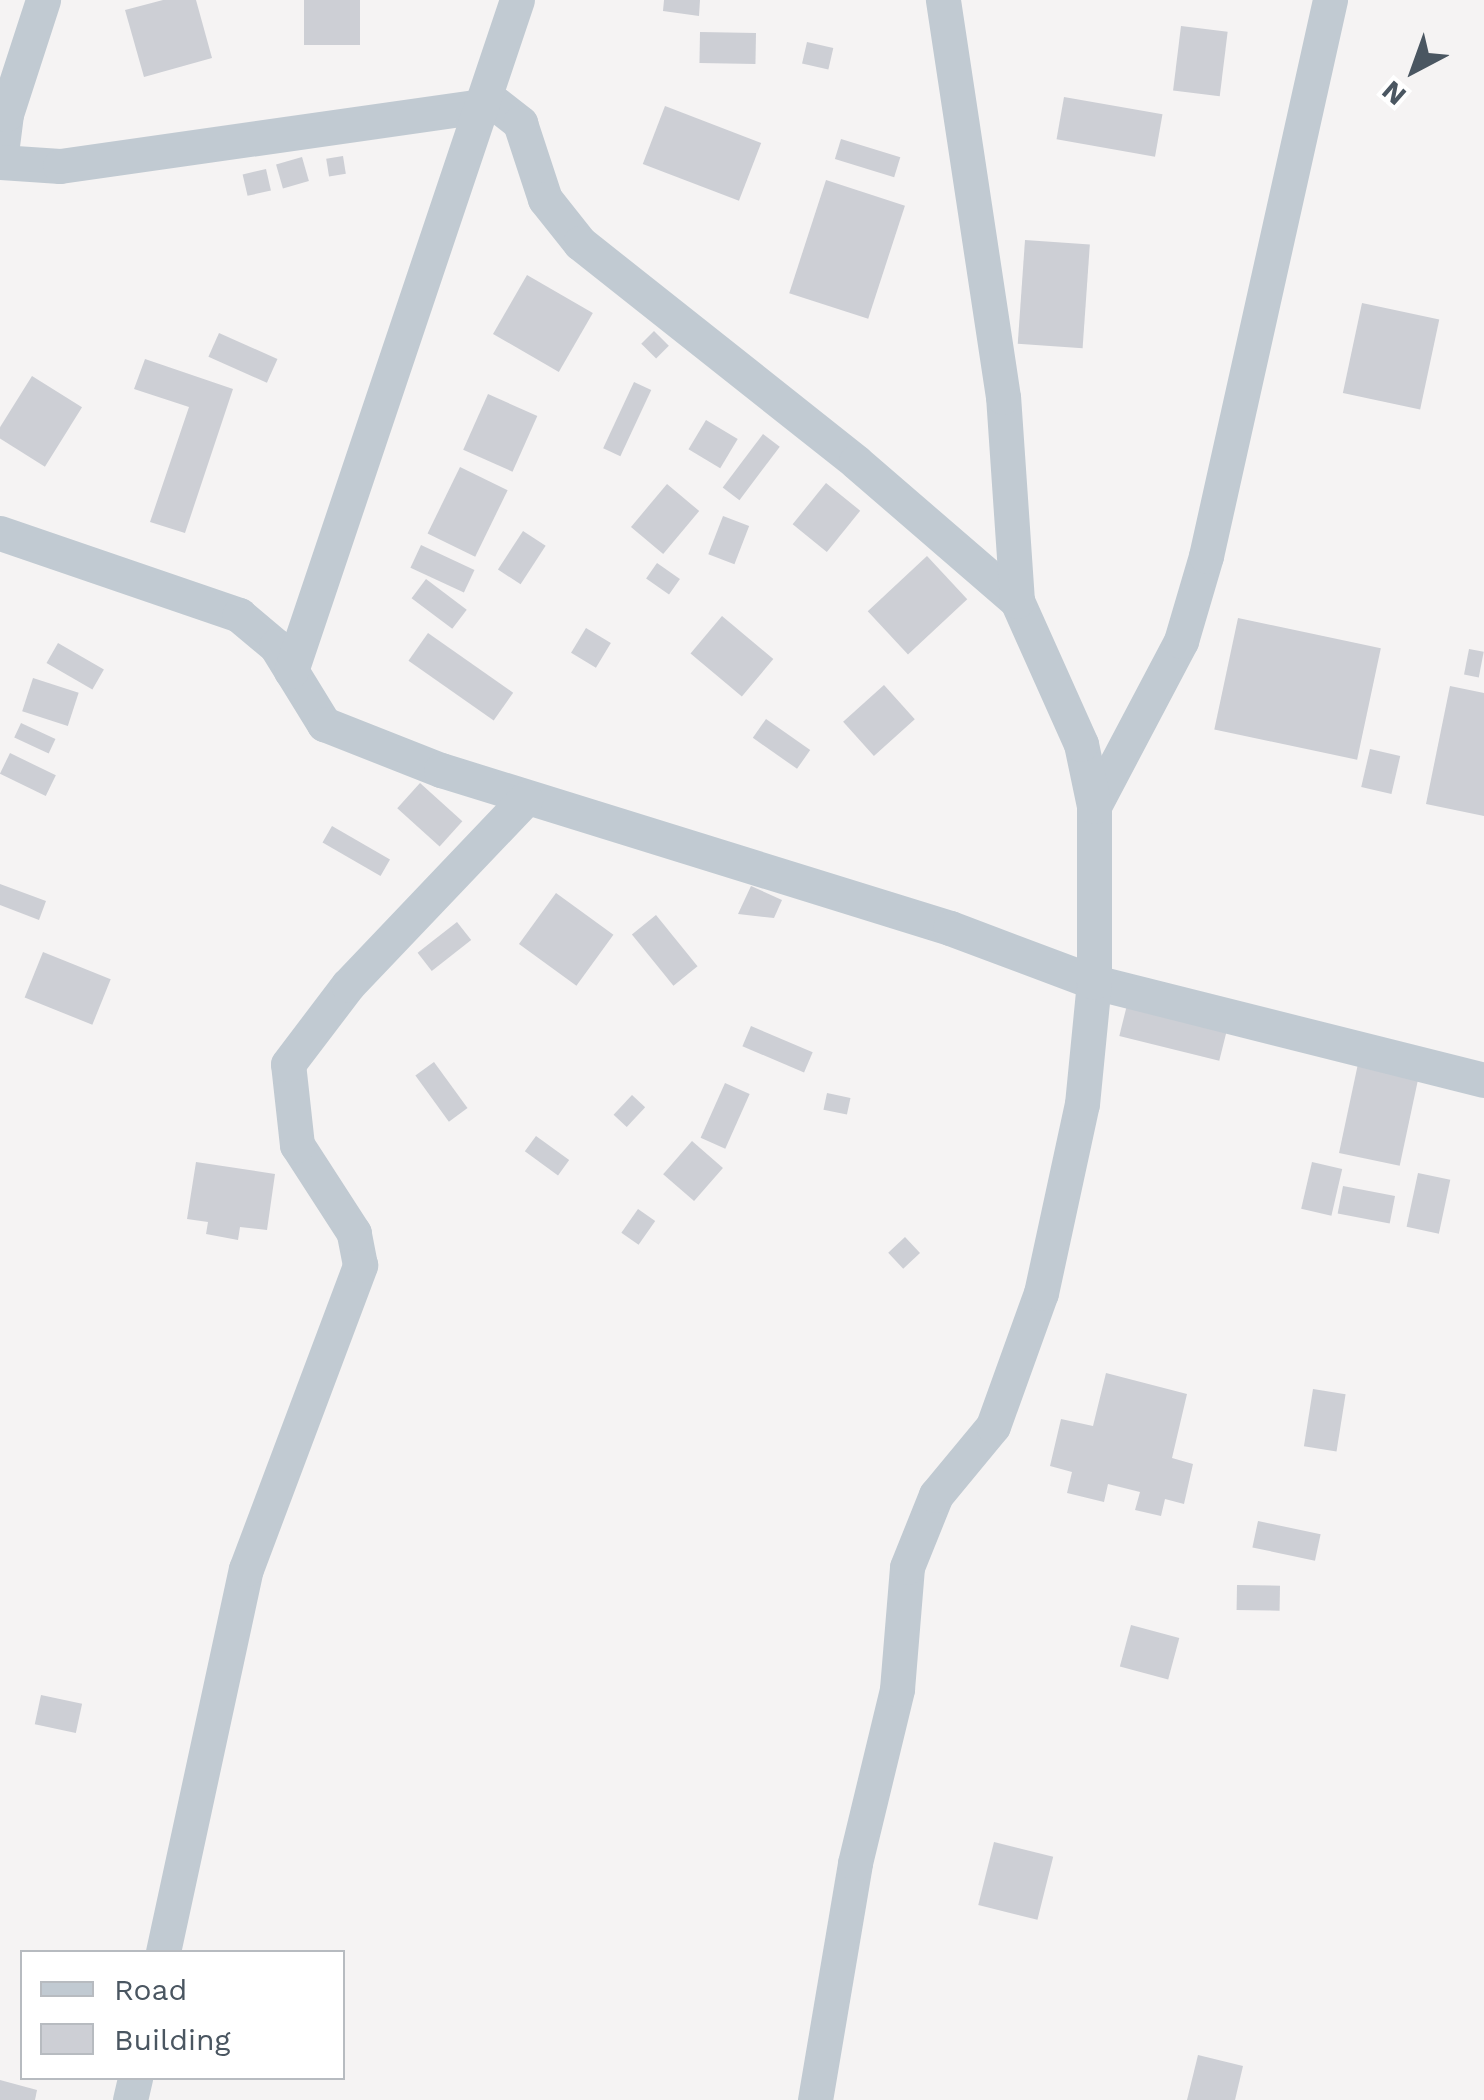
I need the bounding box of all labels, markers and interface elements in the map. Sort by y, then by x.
north arrow [1364,20,1464,120]
text: N [1375,74,1413,112]
legend [20,1950,345,2080]
text: Road [114,1972,187,2007]
text: Building [114,2022,231,2057]

